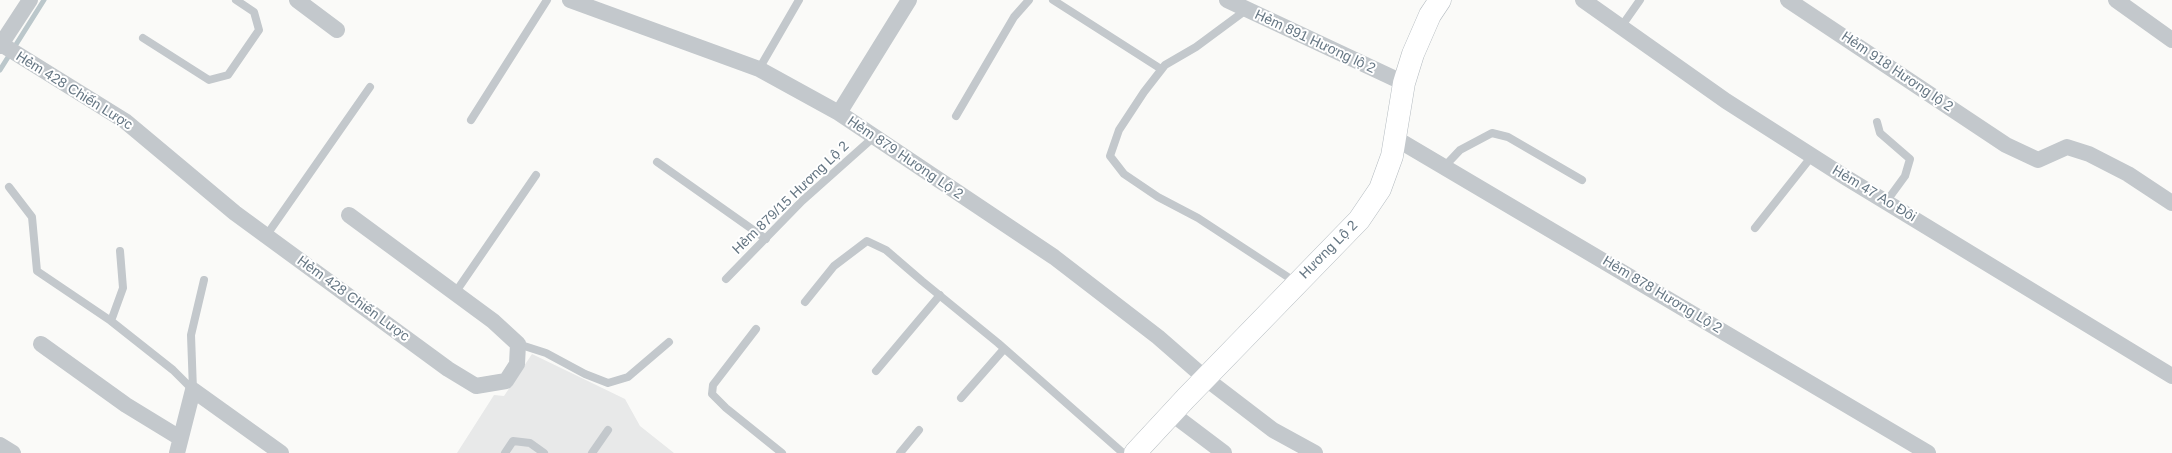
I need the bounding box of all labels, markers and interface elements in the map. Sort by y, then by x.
street label: Hẻm 891 Hương lộ 2 [1252,7,1378,77]
street label: Hẻm 918 Hương lộ 2 [1838,28,1956,116]
street label: Hẻm 428 Chiến Lược [13,48,135,134]
street label: Hẻm 879 Hương Lộ 2 [844,113,966,203]
street label: Hẻm 879/15 Hương Lộ 2 [729,138,853,258]
street label: Hẻm 47 Ao Đôi [1829,162,1919,226]
street label: Hương Lộ 2 [1296,217,1362,283]
street label: Hẻm 428 Chiến Lược [294,253,412,345]
street label: Hẻm 878 Hương Lộ 2 [1599,253,1725,337]

